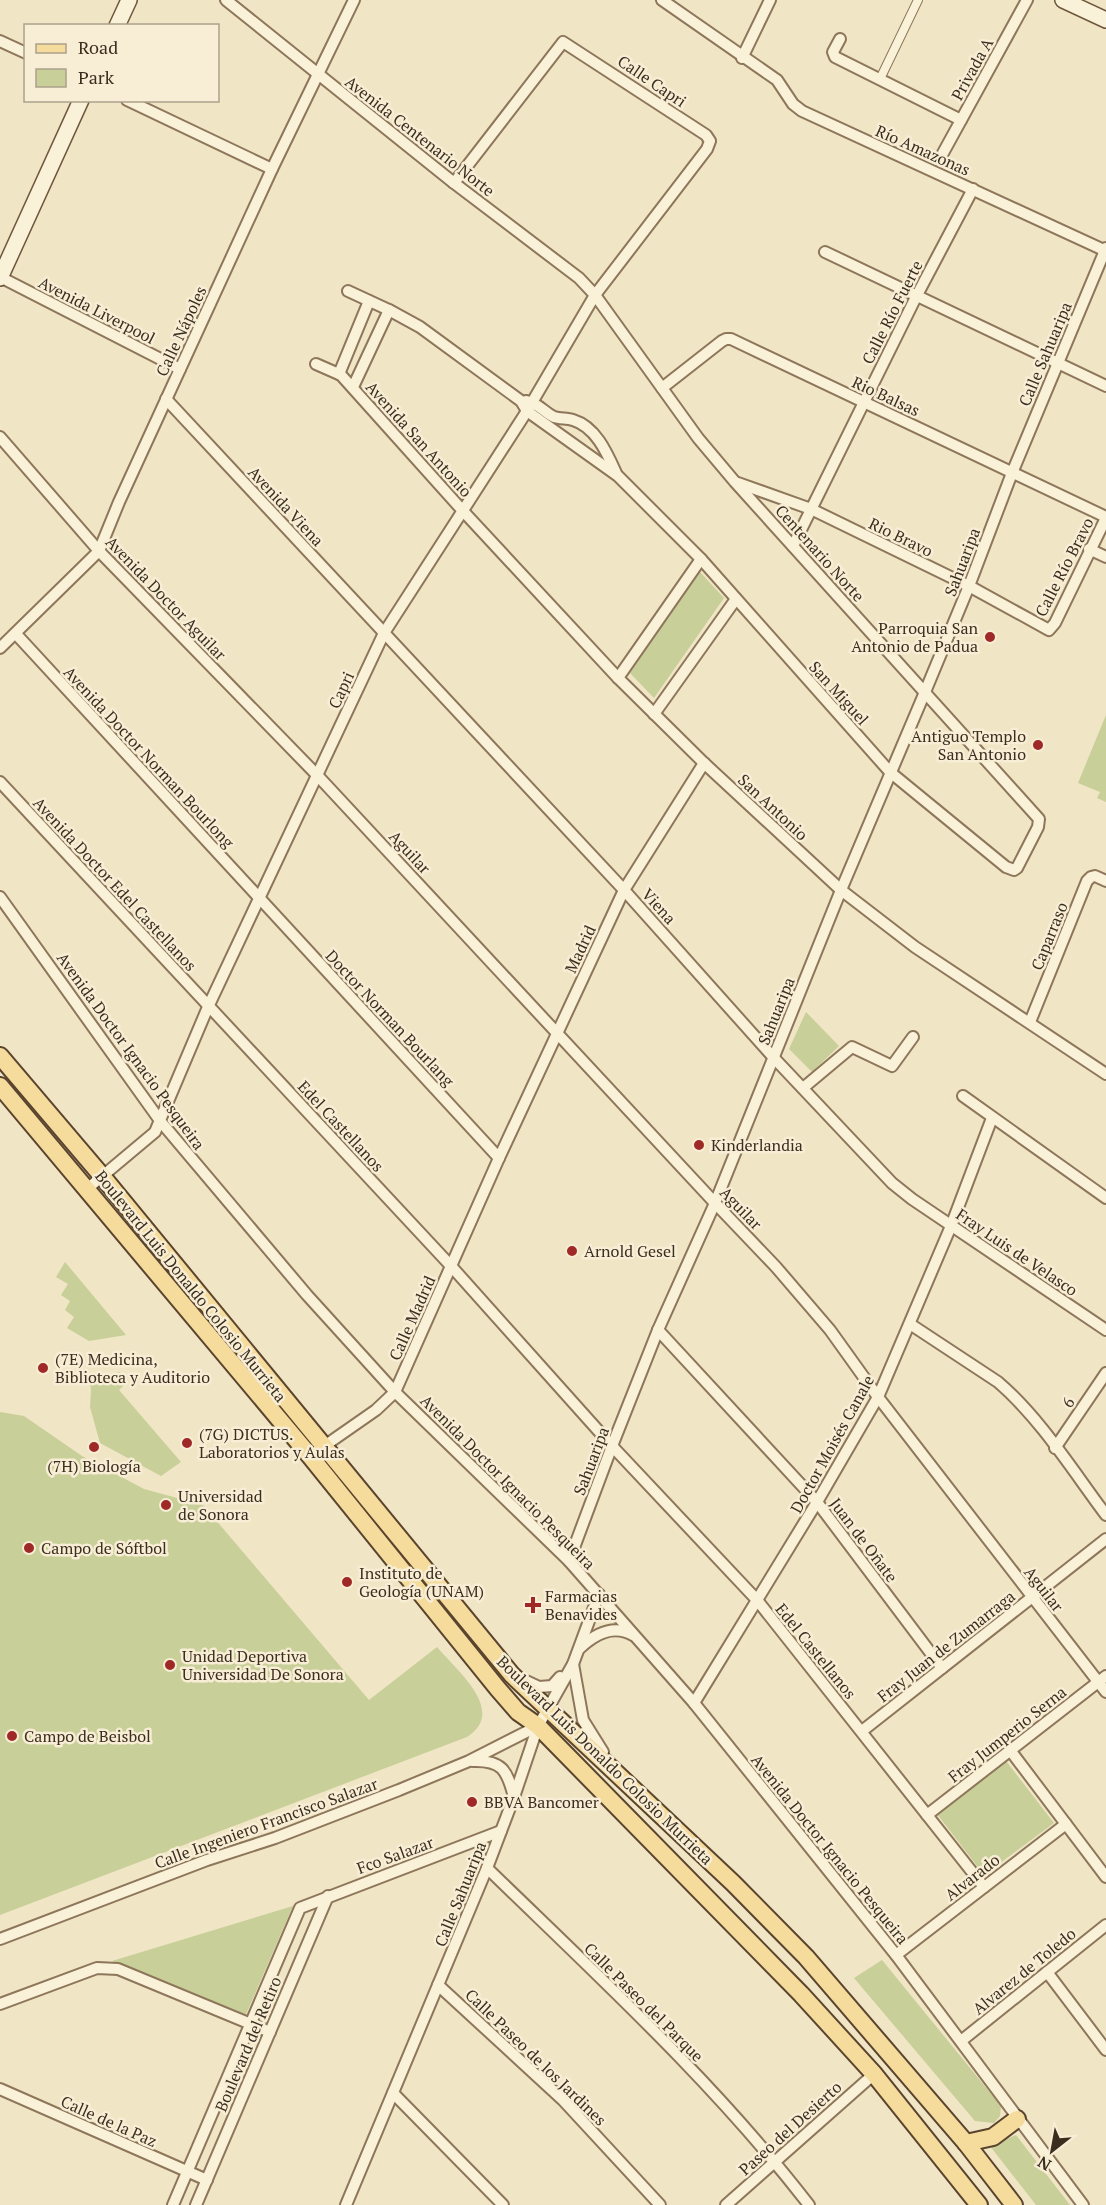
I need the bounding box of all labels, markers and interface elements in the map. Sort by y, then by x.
legend [24,24,219,102]
street label: Privada A [946,34,998,104]
text: Road [78,35,118,59]
street label: Calle Capri [613,50,691,112]
text: Park [78,65,115,89]
street label: Avenida Centenario Norte [341,71,499,201]
street label: Río Amazonas [872,119,974,181]
street label: Calle Río Fuerte [856,256,928,368]
street label: Avenida Liverpool [35,271,159,349]
street label: Calle Nápoles [150,282,212,380]
street label: Calle Sahuaripa [1013,298,1077,410]
street label: Rio Balsas [849,371,924,421]
street label: Avenida San Antonio [361,376,477,502]
street label: Avenida Viena [243,461,329,551]
street label: Centenario Norte [771,500,869,606]
street label: Rio Bravo [865,512,937,562]
street label: Calle Río Bravo [1030,514,1098,620]
street label: Sahuaripa [939,525,985,599]
street label: Avenida Doctor Aguilar [101,531,232,666]
place label: Parroquia San Antonio de Padua [851,617,978,657]
marker: Parroquia San Antonio de Padua [983,630,997,644]
street label: San Miguel [804,656,874,730]
street label: Avenida Doctor Norman Bourlong [59,661,240,853]
street label: Capri [323,668,359,712]
place label: Antiguo Templo San Antonio [911,725,1026,765]
marker: Antiguo Templo San Antonio [1031,738,1045,752]
street label: San Antonio [733,769,813,845]
street label: Avenida Doctor Edel Castellanos [28,792,202,976]
street label: Aguilar [384,826,436,879]
street label: Viena [637,883,681,929]
street label: Caparraso [1025,899,1073,973]
street label: Madrid [559,921,601,977]
street label: Doctor Norman Bourlang [321,945,460,1091]
street label: Avenida Doctor Ignacio Pesqueira [52,948,210,1154]
street label: Sahuaripa [752,974,800,1048]
street label: Edel Castellanos [293,1076,389,1176]
place label: Kinderlandia [711,1134,803,1156]
marker: Kinderlandia [692,1138,706,1152]
street label: Boulevard Luis Donaldo Colosio Murrieta [90,1165,292,1407]
street label: Aguilar [715,1182,768,1235]
street label: Fray Luis de Velasco [952,1203,1082,1301]
place label: Arnold Gesel [584,1240,676,1262]
marker: Arnold Gesel [565,1244,579,1258]
street label: Calle Madrid [384,1272,441,1364]
place label: (7E) Medicina, Biblioteca y Auditorio [55,1348,210,1388]
marker: (7E) Medicina, Biblioteca y Auditorio [36,1361,50,1375]
street label: Doctor Moisés Canale [785,1371,879,1517]
street label: Avenida Doctor Ignacio Pesqueira [416,1390,600,1574]
street label: 6 [1056,1392,1080,1412]
place label: (7G) DICTUS. Laboratorios y Aulas [199,1423,345,1463]
street label: Sahuaripa [568,1424,614,1498]
marker: (7G) DICTUS. Laboratorios y Aulas [180,1436,194,1450]
marker: (7H) Biología [87,1440,101,1454]
place label: (7H) Biología [47,1455,141,1477]
place label: Universidad de Sonora [178,1485,263,1525]
street label: Juan de Oñate [825,1493,903,1587]
marker: Universidad de Sonora [159,1498,173,1512]
place label: Campo de Sóftbol [41,1537,167,1559]
marker: Campo de Sóftbol [22,1541,36,1555]
place label: Instituto de Geología (UNAM) [359,1562,484,1602]
street label: Aguilar [1019,1562,1069,1617]
marker: Instituto de Geología (UNAM) [340,1575,354,1589]
place label: Farmacias Benavides [545,1585,617,1625]
street label: Fray Juan de Zumarraga [872,1585,1020,1707]
marker: Farmacias Benavides [526,1598,540,1612]
street label: Edel Castellanos [771,1599,861,1704]
place label: Unidad Deportiva Universidad De Sonora [182,1645,344,1685]
street label: Boulevard Luis Donaldo Colosio Murrieta [492,1650,718,1870]
marker: Unidad Deportiva Universidad De Sonora [163,1658,177,1672]
street label: Fray Jumperio Serna [943,1681,1071,1787]
place label: Campo de Beisbol [24,1725,151,1747]
marker: Campo de Beisbol [5,1729,19,1743]
street label: Avenida Doctor Ignacio Pesqueira [746,1749,914,1949]
street label: Calle Ingeniero Francisco Salazar [151,1772,381,1874]
place label: BBVA Bancomer [484,1791,600,1813]
marker: BBVA Bancomer [465,1795,479,1809]
street label: Fco Salazar [354,1831,437,1879]
street label: Calle Sahuaripa [429,1838,491,1950]
street label: Alvarado [940,1849,1004,1905]
street label: Alvarez de Toledo [968,1922,1080,2019]
street label: Calle Paseo del Parque [579,1937,709,2067]
street label: Boulevard del Retiro [210,1973,286,2115]
street label: Calle Paseo de los Jardines [461,1984,611,2130]
street label: Paseo del Desierto [734,2076,846,2180]
street label: Calle de la Paz [57,2090,161,2152]
north arrow [1022,2121,1082,2181]
text: N [1033,2151,1055,2176]

